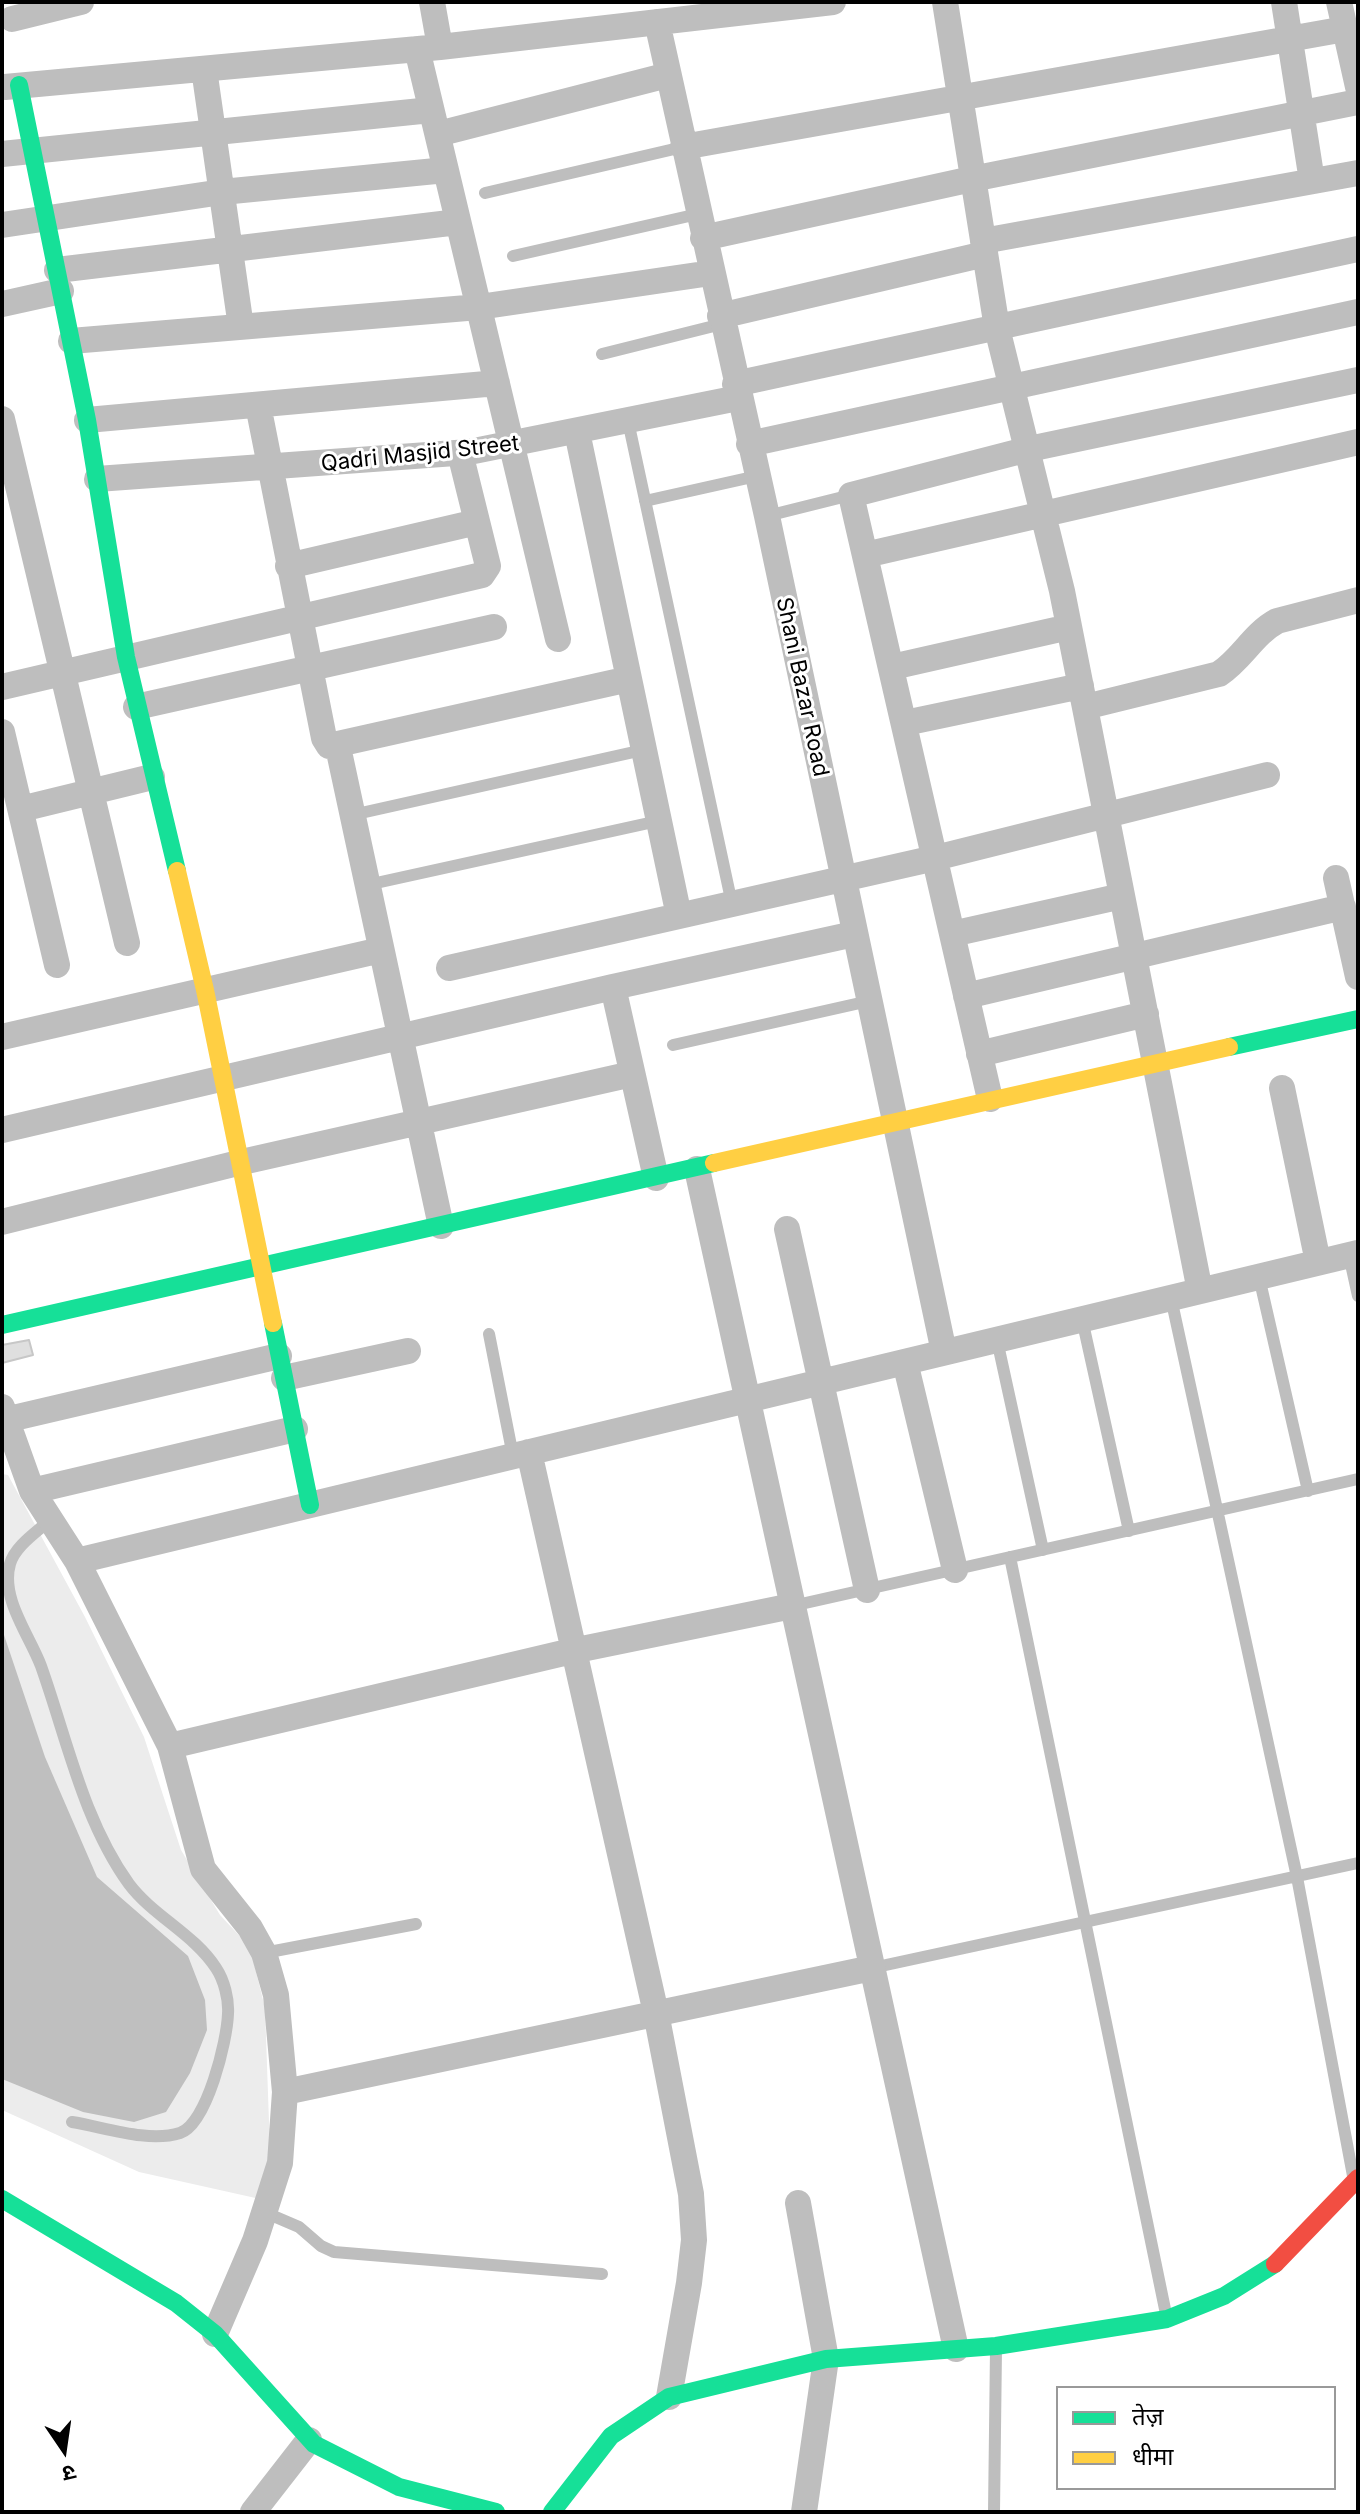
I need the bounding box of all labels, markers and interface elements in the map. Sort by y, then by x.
street label: Qadri Masjid Street [320,430,520,478]
street label: Shani Bazar Road [770,595,834,779]
legend [1056,2386,1336,2490]
text: तेज़ [1132,2402,1164,2431]
north arrow [24,2410,104,2490]
text: धीमा [1132,2442,1174,2471]
text: उ [60,2459,79,2487]

